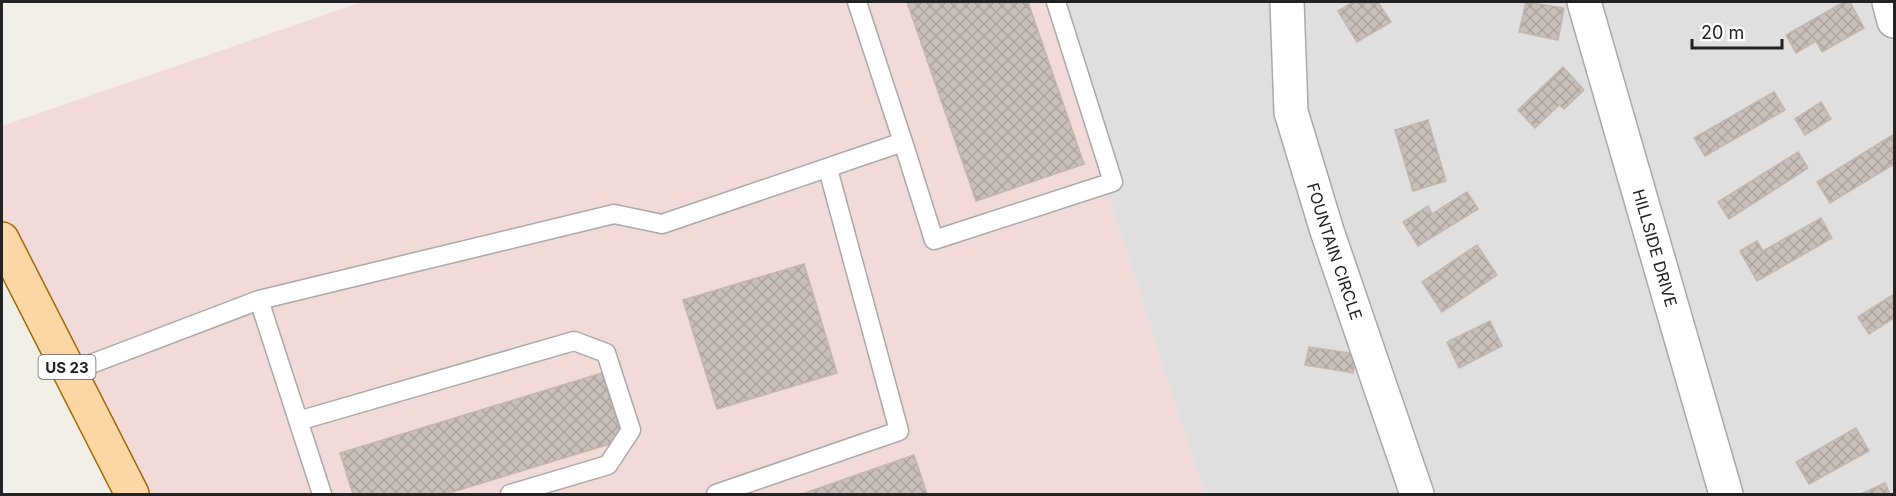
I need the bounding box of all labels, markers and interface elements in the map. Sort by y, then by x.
scale bar [1692,12,1782,50]
text: 20 m [1701,22,1744,43]
street label: FOUNTAIN CIRCLE [1303,180,1367,322]
street label: HILLSIDE DRIVE [1629,187,1681,309]
road number: US 23 [38,355,96,379]

